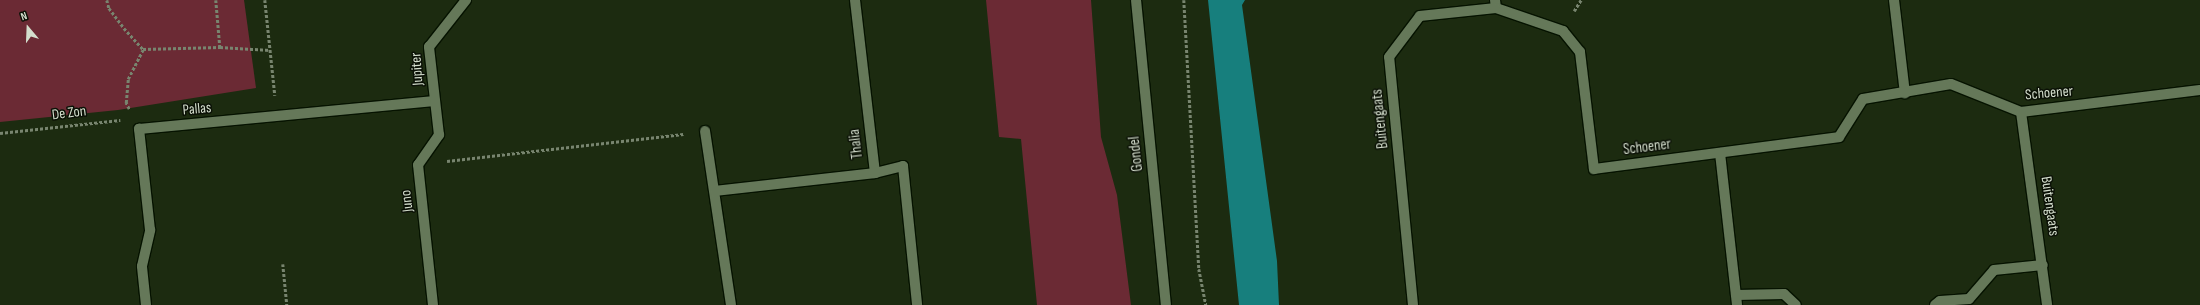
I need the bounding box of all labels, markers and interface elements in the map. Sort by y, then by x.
north arrow [8,8,48,48]
text: N [19,9,29,23]
street label: Jupiter [407,52,427,86]
street label: Schoener [2024,82,2074,104]
street label: Buitengaats [1368,88,1392,150]
street label: Pallas [182,99,212,119]
street label: De Zon [51,102,87,124]
street label: Thalia [845,128,867,160]
street label: Schoener [1622,135,1672,159]
street label: Gondel [1125,136,1147,172]
street label: Buitengaats [2037,175,2063,237]
street label: Juno [397,189,417,213]

